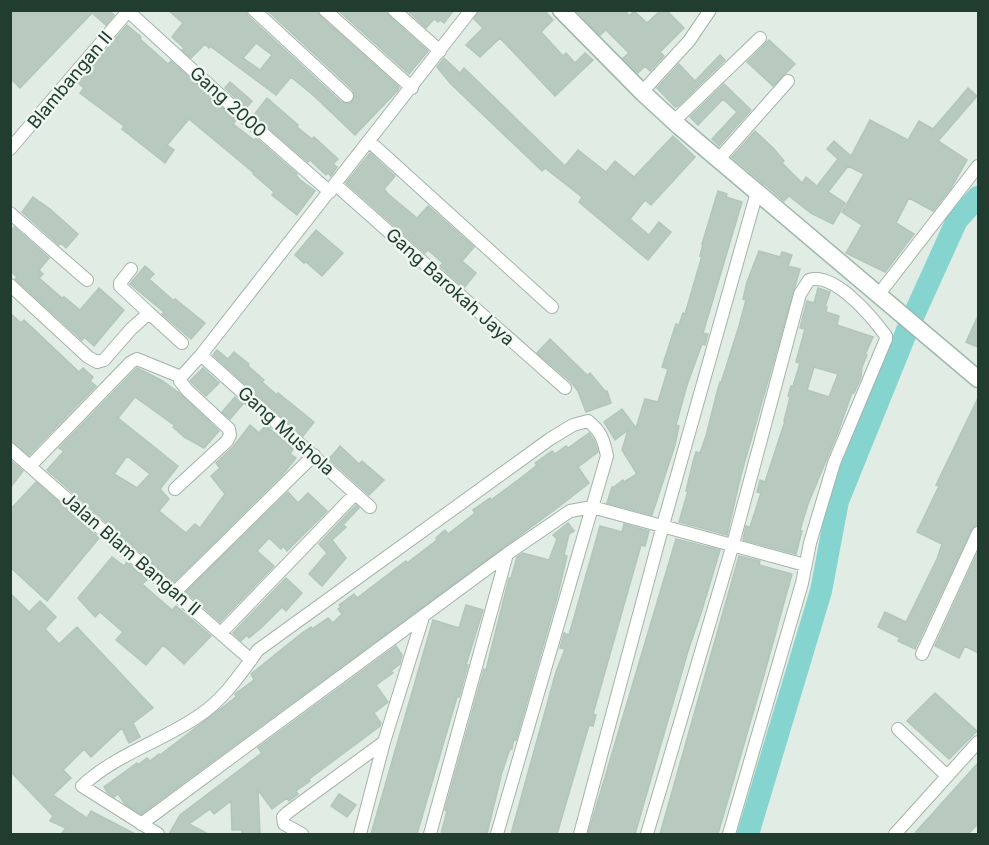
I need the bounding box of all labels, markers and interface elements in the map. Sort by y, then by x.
street label: Blambangan II [23,27,116,133]
street label: Gang 2000 [186,62,271,141]
street label: Gang Barokah Jaya [382,223,519,350]
street label: Gang Mushola [234,382,339,479]
street label: Jalan Blam Bangan II [58,488,205,619]

